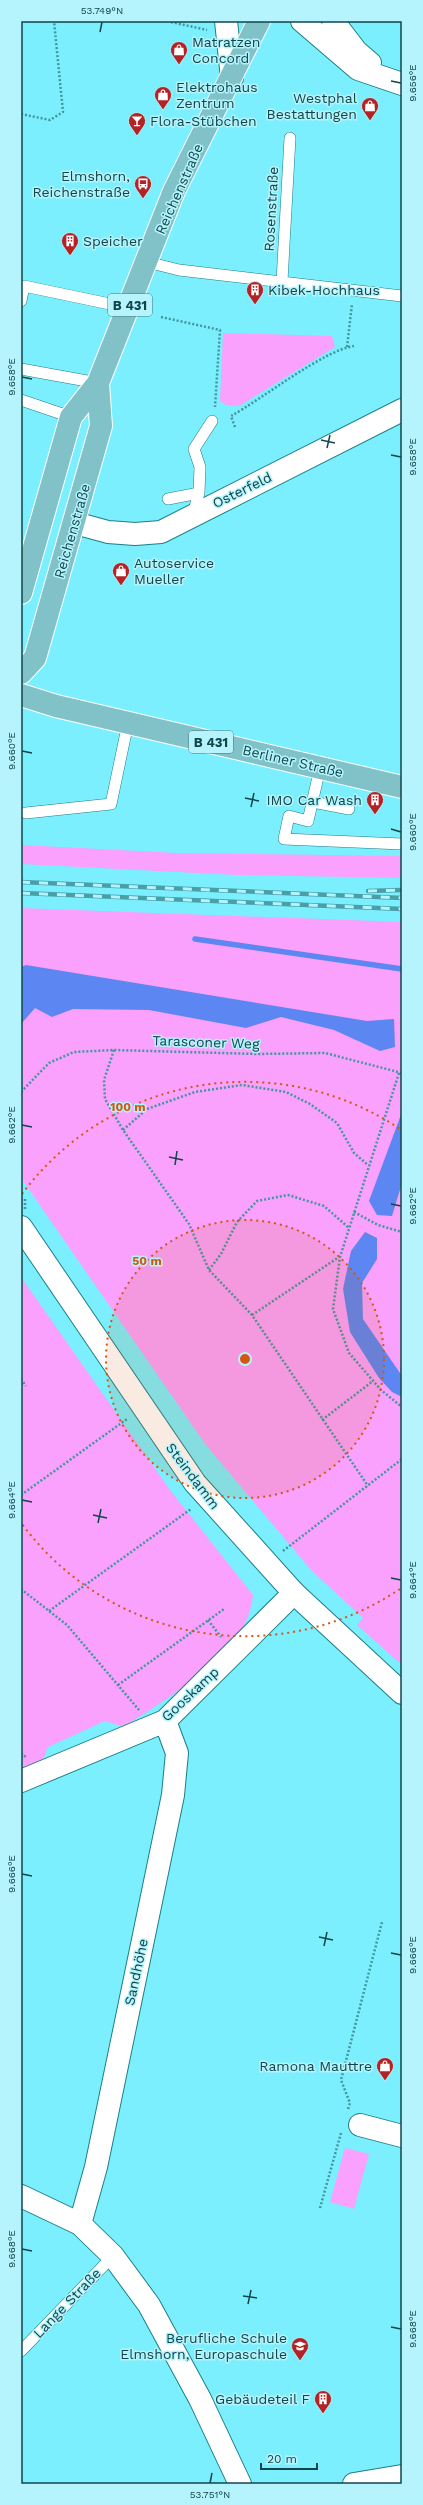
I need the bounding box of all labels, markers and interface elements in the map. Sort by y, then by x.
text: 53.749°N [81,5,123,16]
place label: Matratzen Concord [192,34,261,66]
shop icon: Matratzen Concord [169,40,189,65]
text: 9.656°E [407,64,418,102]
place label: Elektrohaus Zentrum [176,79,258,111]
shop icon: Elektrohaus Zentrum [153,85,173,110]
place label: Westphal Bestattungen [267,90,358,122]
shop icon: Westphal Bestattungen [360,96,380,121]
bar icon: Flora-Stübchen [127,111,147,136]
place label: Flora-Stübchen [150,113,257,129]
street label: Reichenstraße [152,141,206,237]
street label: Rosenstraße [261,166,281,252]
place label: Elmshorn, Reichenstraße [32,168,130,200]
bus stop icon: Elmshorn, Reichenstraße [133,174,153,199]
building icon: Speicher [60,231,80,256]
place label: Speicher [83,233,143,249]
building icon: Kibek-Hochhaus [245,280,265,305]
place label: Kibek-Hochhaus [268,282,380,298]
road number: B 431 [108,294,152,316]
text: 9.658°E [6,358,17,396]
text: 9.658°E [407,438,418,476]
street label: Osterfeld [210,469,274,511]
street label: Reichenstraße [51,482,93,580]
place label: Autoservice Mueller [134,555,214,587]
shop icon: Autoservice Mueller [111,561,131,586]
road number: B 431 [189,731,233,753]
text: 9.660°E [6,732,17,770]
street label: Berliner Straße [241,742,345,780]
building icon: IMO Car Wash [365,790,385,815]
place label: IMO Car Wash [266,792,362,808]
text: 9.660°E [407,813,418,851]
street label: Tarasconer Weg [152,1032,260,1052]
text: 100 m [110,1100,146,1114]
text: 9.662°E [6,1106,17,1144]
text: 9.662°E [407,1187,418,1225]
text: 50 m [132,1254,162,1268]
centre of rings [238,1352,252,1366]
street label: Steindamm [163,1440,223,1512]
text: 9.664°E [6,1481,17,1519]
text: 9.664°E [407,1561,418,1599]
street label: Gooskamp [158,1664,222,1724]
text: 9.666°E [6,1855,17,1893]
text: 9.666°E [407,1936,418,1974]
street label: Sandhöhe [121,1937,151,2007]
shop icon: Ramona Mauttre [375,2056,395,2081]
place label: Ramona Mauttre [259,2058,372,2074]
text: 9.668°E [6,2230,17,2268]
street label: Lange Straße [30,2265,104,2341]
text: 9.668°E [407,2310,418,2348]
place label: Berufliche Schule Elmshorn, Europaschule [120,2330,287,2362]
school or university icon: Berufliche Schule Elmshorn, Europaschule [290,2336,310,2361]
building icon: Gebäudeteil F [313,2389,333,2414]
place label: Gebäudeteil F [215,2391,310,2407]
scale bar [261,2445,317,2471]
text: 20 m [267,2452,297,2466]
text: 53.751°N [190,2489,230,2500]

